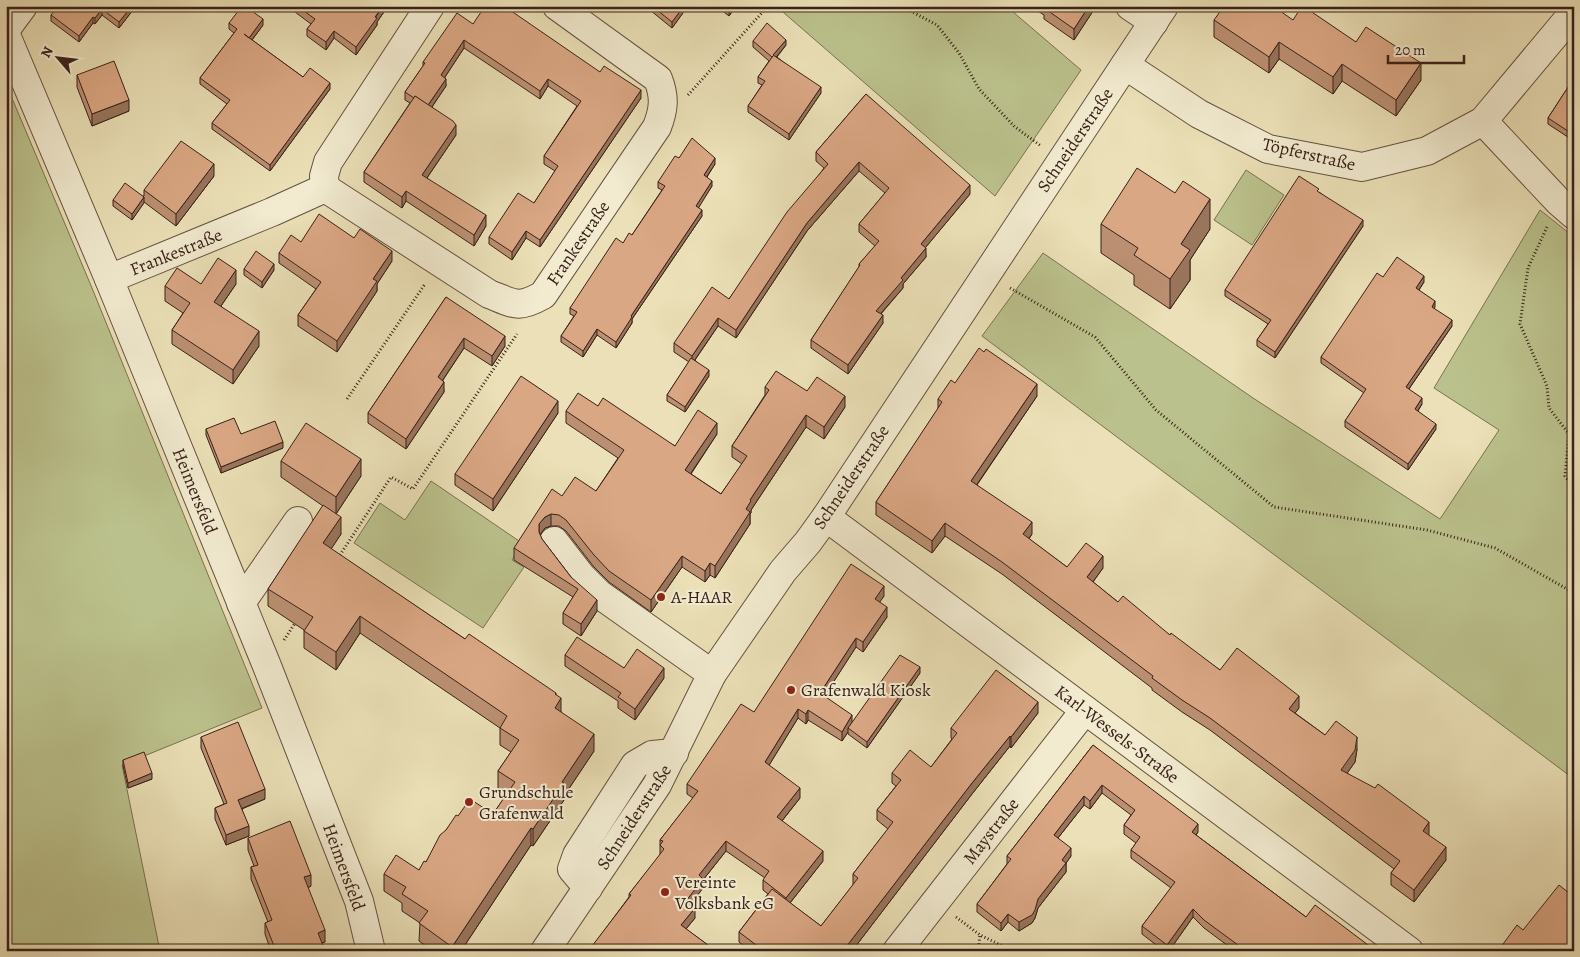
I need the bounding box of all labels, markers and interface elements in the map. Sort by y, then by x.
north arrow [32,32,82,82]
scale bar [1388,32,1464,64]
text: 20 m [1395,40,1426,60]
text: N [36,43,58,61]
street label: Schneiderstraße [1031,83,1119,197]
street label: Töpferstraße [1260,132,1358,176]
street label: Frankestraße [541,196,615,290]
street label: Frankestraße [126,223,226,281]
street label: Schneiderstraße [807,420,895,534]
street label: Heimersfeld [167,444,223,538]
place label: A-HAAR [670,585,732,609]
marker: A-HAAR [655,591,667,603]
place label: Grafenwald Kiosk [801,678,931,702]
street label: Karl-Wessels-Straße [1050,679,1184,789]
marker: Grafenwald Kiosk [785,684,797,696]
street label: Schneiderstraße [591,760,677,874]
place label: Grundschule Grafenwald [479,780,573,825]
street label: Maystraße [957,793,1025,869]
marker: Grundschule Grafenwald [463,796,475,808]
street label: Heimersfeld [317,820,371,914]
place label: Vereinte Volksbank eG [674,870,774,915]
marker: Vereinte Volksbank eG [659,886,671,898]

